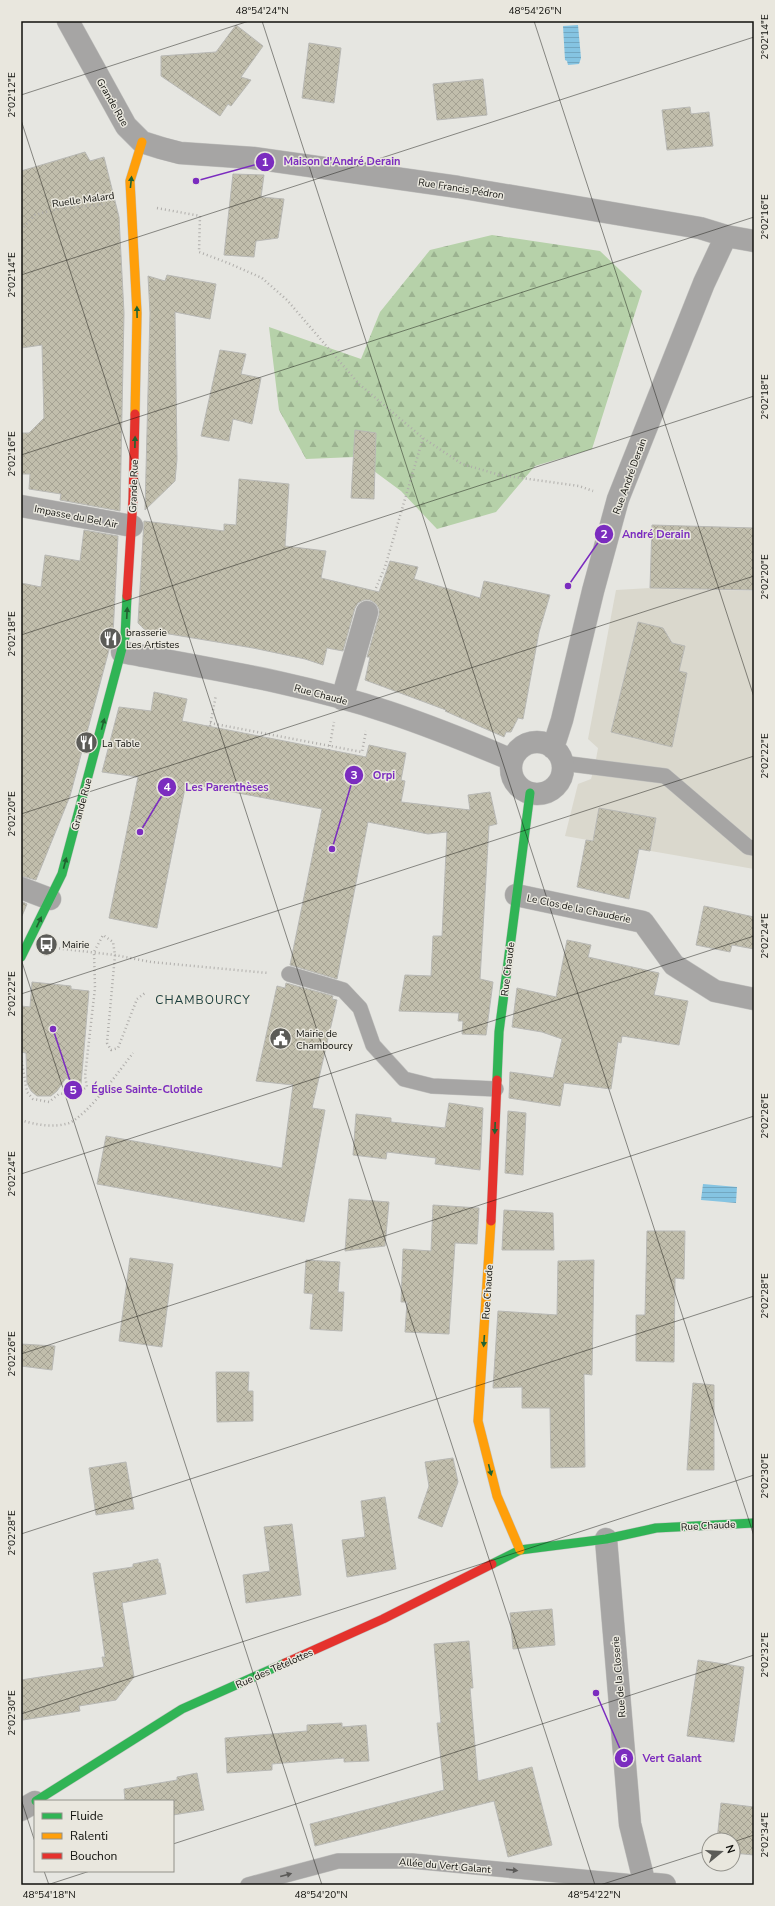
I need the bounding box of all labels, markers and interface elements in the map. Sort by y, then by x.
text: 48°54'24"N [235,4,289,18]
text: 48°54'26"N [508,4,562,18]
text: 2°02'14"E [758,14,772,60]
text: 2°02'12"E [5,72,19,118]
street label: Grande Rue [93,76,131,129]
callout: Maison d'André Derain [255,150,408,173]
text: 1 [261,154,269,170]
text: Maison d'André Derain [284,154,400,169]
street label: Rue Francis Pédron [417,175,505,203]
one-way arrow [128,176,134,188]
street label: Ruelle Malard [51,189,115,211]
text: 2°02'16"E [758,194,772,240]
text: 2°02'14"E [5,252,19,298]
one-way arrow [134,305,140,318]
text: 2°02'18"E [758,374,772,420]
text: 2°02'16"E [5,431,19,477]
one-way arrow [131,436,138,448]
street label: Rue André Derain [610,436,650,516]
street label: Grande Rue [126,459,142,513]
street label: Impasse du Bel Air [33,502,119,532]
callout: André Derain [594,523,698,546]
text: 2 [600,526,608,542]
text: André Derain [622,527,690,542]
text: 2°02'20"E [758,554,772,600]
one-way arrow [123,607,130,619]
text: 2°02'18"E [5,611,19,657]
restaurant icon: brasserie Les Artistes [98,625,124,651]
place label: brasserie Les Artistes [126,626,180,652]
street label: Rue Chaude [293,681,349,709]
one-way arrow [100,718,106,731]
restaurant icon: La Table [73,730,99,756]
text: 2°02'22"E [758,733,772,779]
place label: La Table [102,737,140,751]
callout: Orpi [344,764,403,787]
text: 3 [350,767,358,783]
text: Orpi [373,768,395,783]
callout: Les Parenthèses [157,775,276,798]
street label: Grande Rue [68,777,96,832]
text: 4 [163,779,171,795]
text: Les Parenthèses [185,780,269,795]
text: 2°02'20"E [5,791,19,837]
one-way arrow [63,857,69,870]
street label: Le Clos de la Chauderie [525,891,632,927]
text: 2°02'24"E [758,913,772,959]
one-way arrow [36,916,42,927]
bus stop icon: Mairie [33,931,59,957]
place label: Mairie [62,938,89,952]
street label: Rue Chaude [498,941,518,997]
text: 2°02'22"E [5,971,19,1017]
district label: CHAMBOURCY [155,992,251,1008]
public building icon: Mairie de Chambourcy [268,1026,294,1052]
place label: Mairie de Chambourcy [296,1027,353,1053]
callout: Église Sainte-Clotilde [63,1078,211,1101]
text: Église Sainte-Clotilde [91,1081,203,1097]
text: 5 [69,1082,77,1098]
text: 2°02'26"E [758,1093,772,1139]
one-way arrow [491,1122,498,1134]
text: 2°02'24"E [5,1151,19,1197]
street label: Rue Chaude [479,1264,497,1320]
text: 2°02'28"E [758,1273,772,1319]
text: 2°02'26"E [5,1331,19,1377]
one-way arrow [480,1335,487,1347]
text: 2°02'30"E [758,1453,772,1499]
one-way arrow [488,1463,494,1476]
text: 2°02'28"E [5,1510,19,1556]
street label: Rue Chaude [680,1518,736,1534]
text: 2°02'32"E [758,1632,772,1678]
street label: Rue de la Closerie [608,1636,630,1718]
street label: Rue des Têtelottes [233,1645,316,1692]
text: 2°02'30"E [5,1690,19,1736]
callout: Vert Galant [614,1747,709,1770]
text: 6 [620,1750,628,1766]
text: Vert Galant [641,1751,702,1766]
legend [34,1800,174,1872]
text: Fluide [70,1808,103,1824]
text: 2°02'34"E [758,1812,772,1858]
text: Ralenti [70,1828,108,1844]
north arrow [701,1832,741,1872]
text: N [722,1843,738,1855]
text: Bouchon [70,1848,117,1864]
street label: Allée du Vert Galant [399,1855,492,1877]
one-way arrow [506,1867,518,1874]
one-way arrow [280,1872,292,1878]
text: 48°54'18"N [22,1888,76,1902]
text: 48°54'20"N [294,1888,348,1902]
text: 48°54'22"N [567,1888,621,1902]

